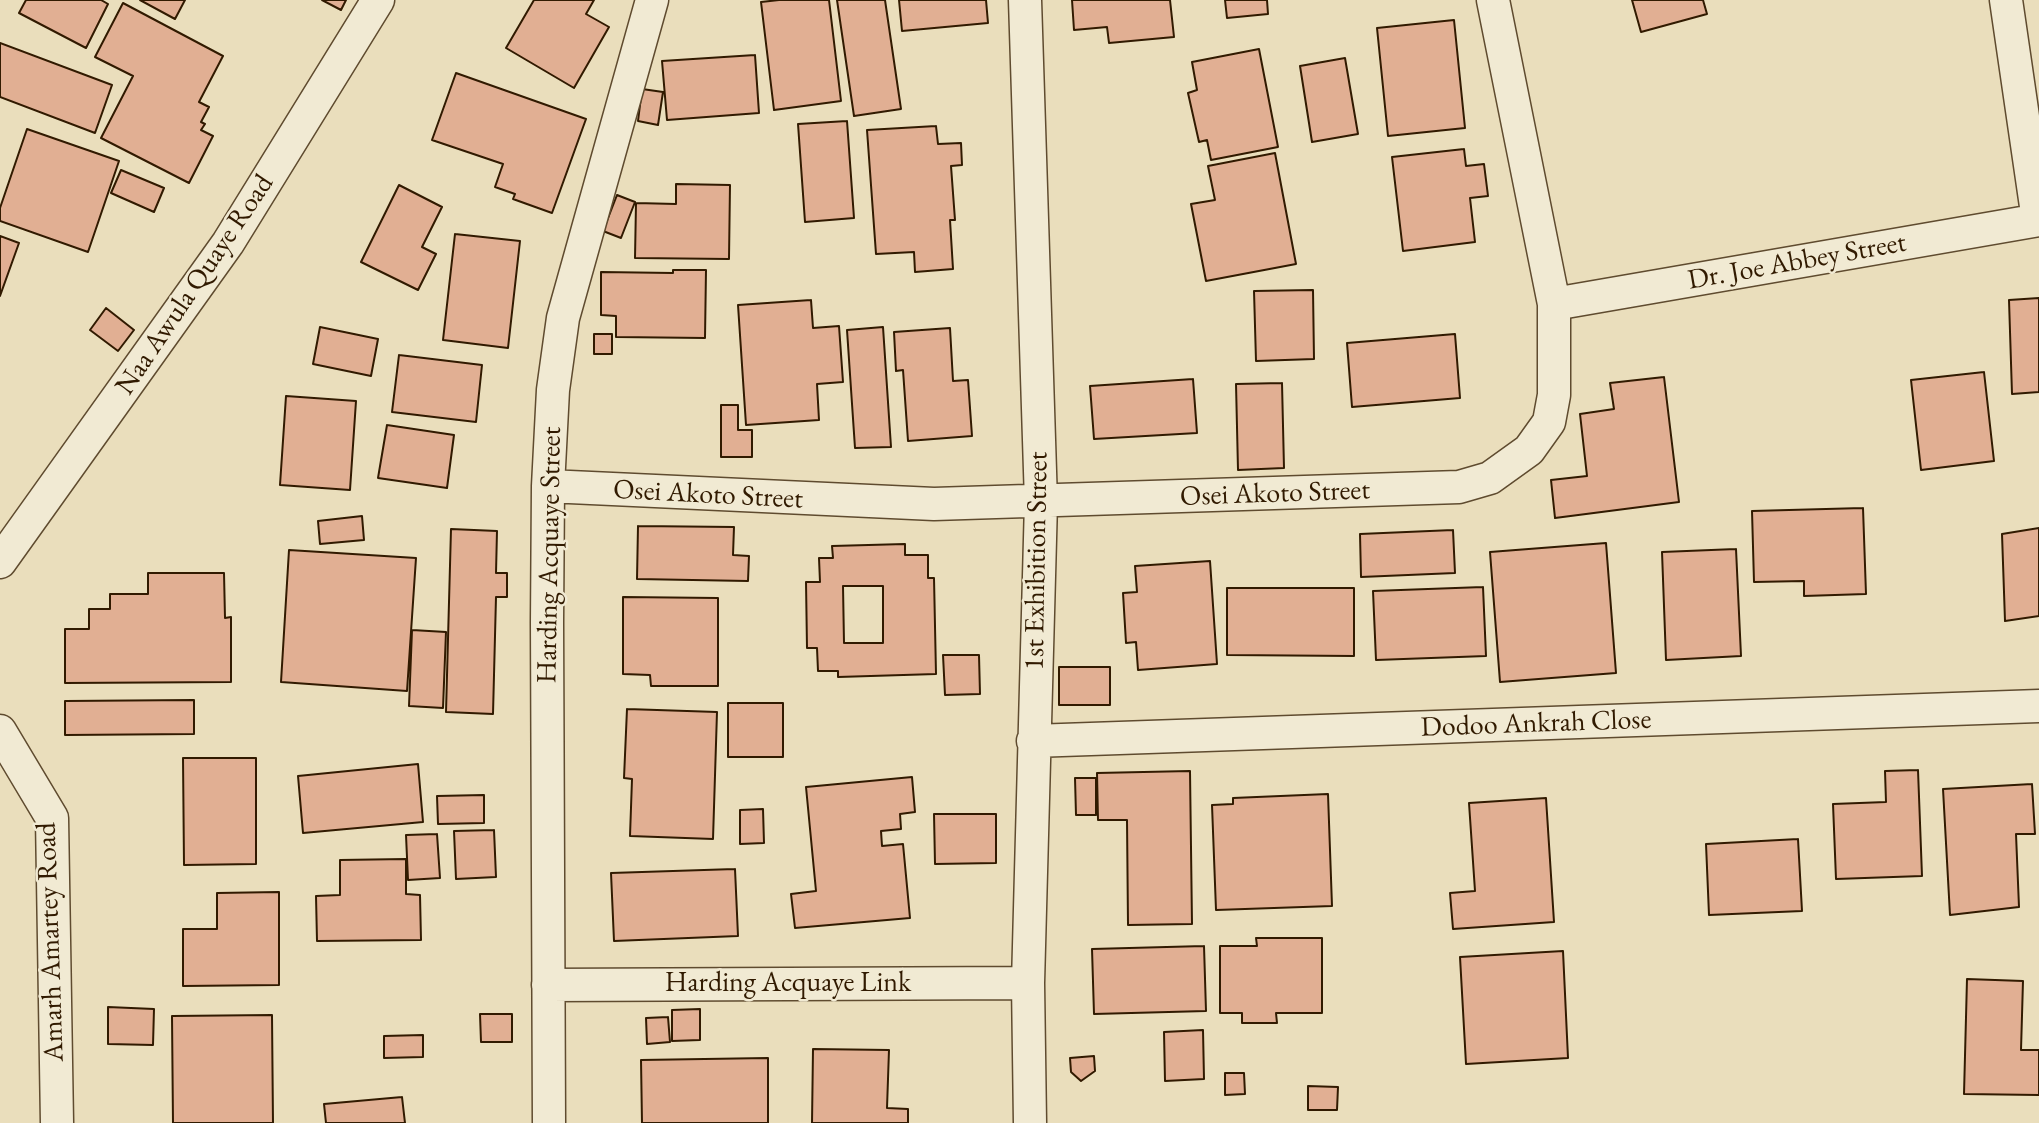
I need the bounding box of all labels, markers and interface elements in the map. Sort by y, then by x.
street label: Naa Awula Quaye Road [109,168,281,402]
street label: Dr. Joe Abbey Street [1685,226,1909,298]
street label: Harding Acquaye Street [531,426,569,684]
street label: 1st Exhibition Street [1018,451,1056,671]
street label: Osei Akoto Street [612,473,804,517]
street label: Osei Akoto Street [1180,474,1370,514]
street label: Dodoo Ankrah Close [1420,703,1652,745]
street label: Amarh Amartey Road [30,822,72,1062]
street label: Harding Acquaye Link [665,966,911,1000]

